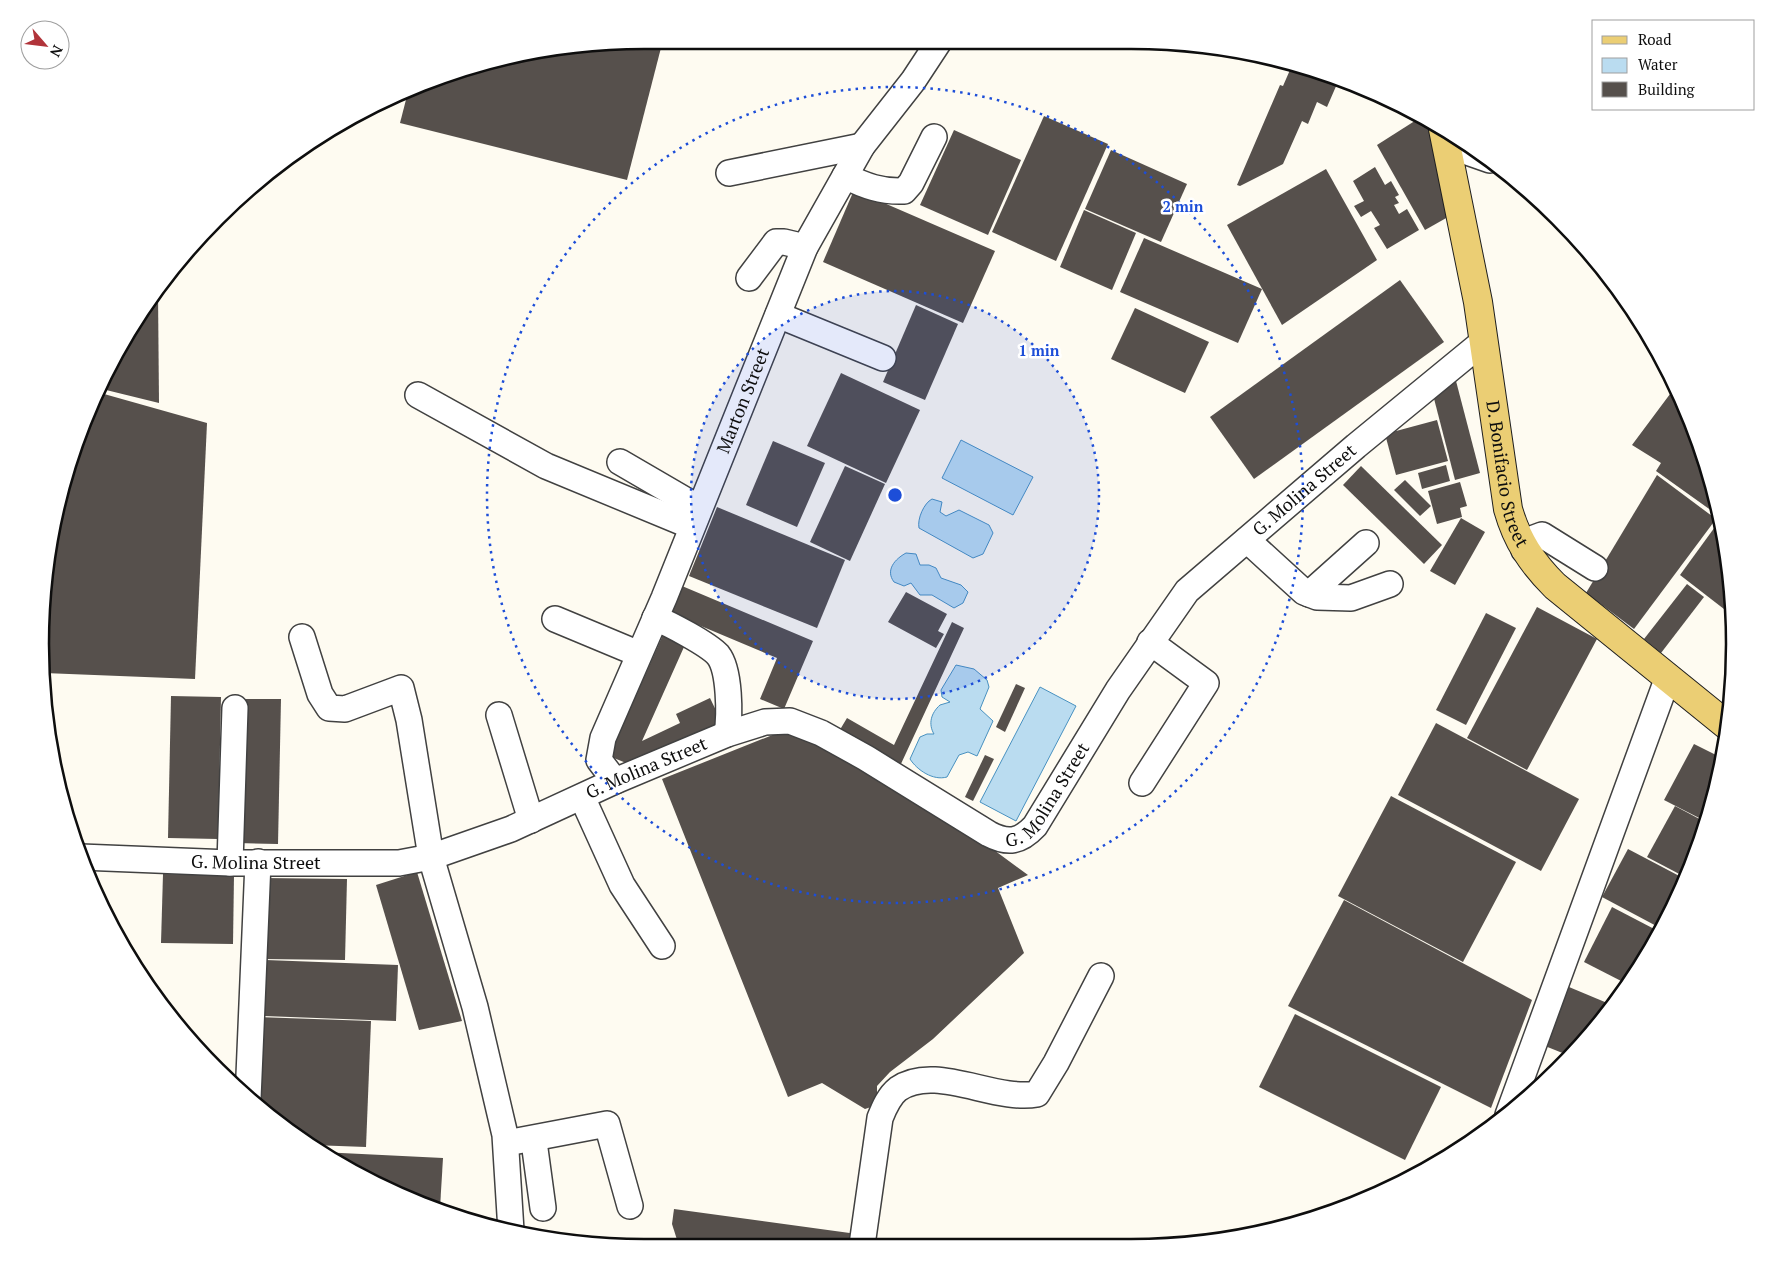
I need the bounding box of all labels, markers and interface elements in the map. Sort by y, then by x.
north arrow [20,20,70,70]
legend [1592,20,1755,110]
text: Road [1638,29,1671,49]
text: N [46,42,68,61]
text: Water [1638,54,1678,74]
text: Building [1638,79,1696,99]
text: 2 min [1162,196,1204,216]
text: 1 min [1018,340,1060,360]
street label: Marton Street [710,344,774,457]
street label: D. Bonifacio Street [1481,399,1535,552]
street label: G. Molina Street [1247,438,1361,541]
centre of rings [886,486,904,504]
street label: G. Molina Street [582,731,711,804]
street label: G. Molina Street [1004,737,1094,852]
street label: G. Molina Street [191,848,321,874]

